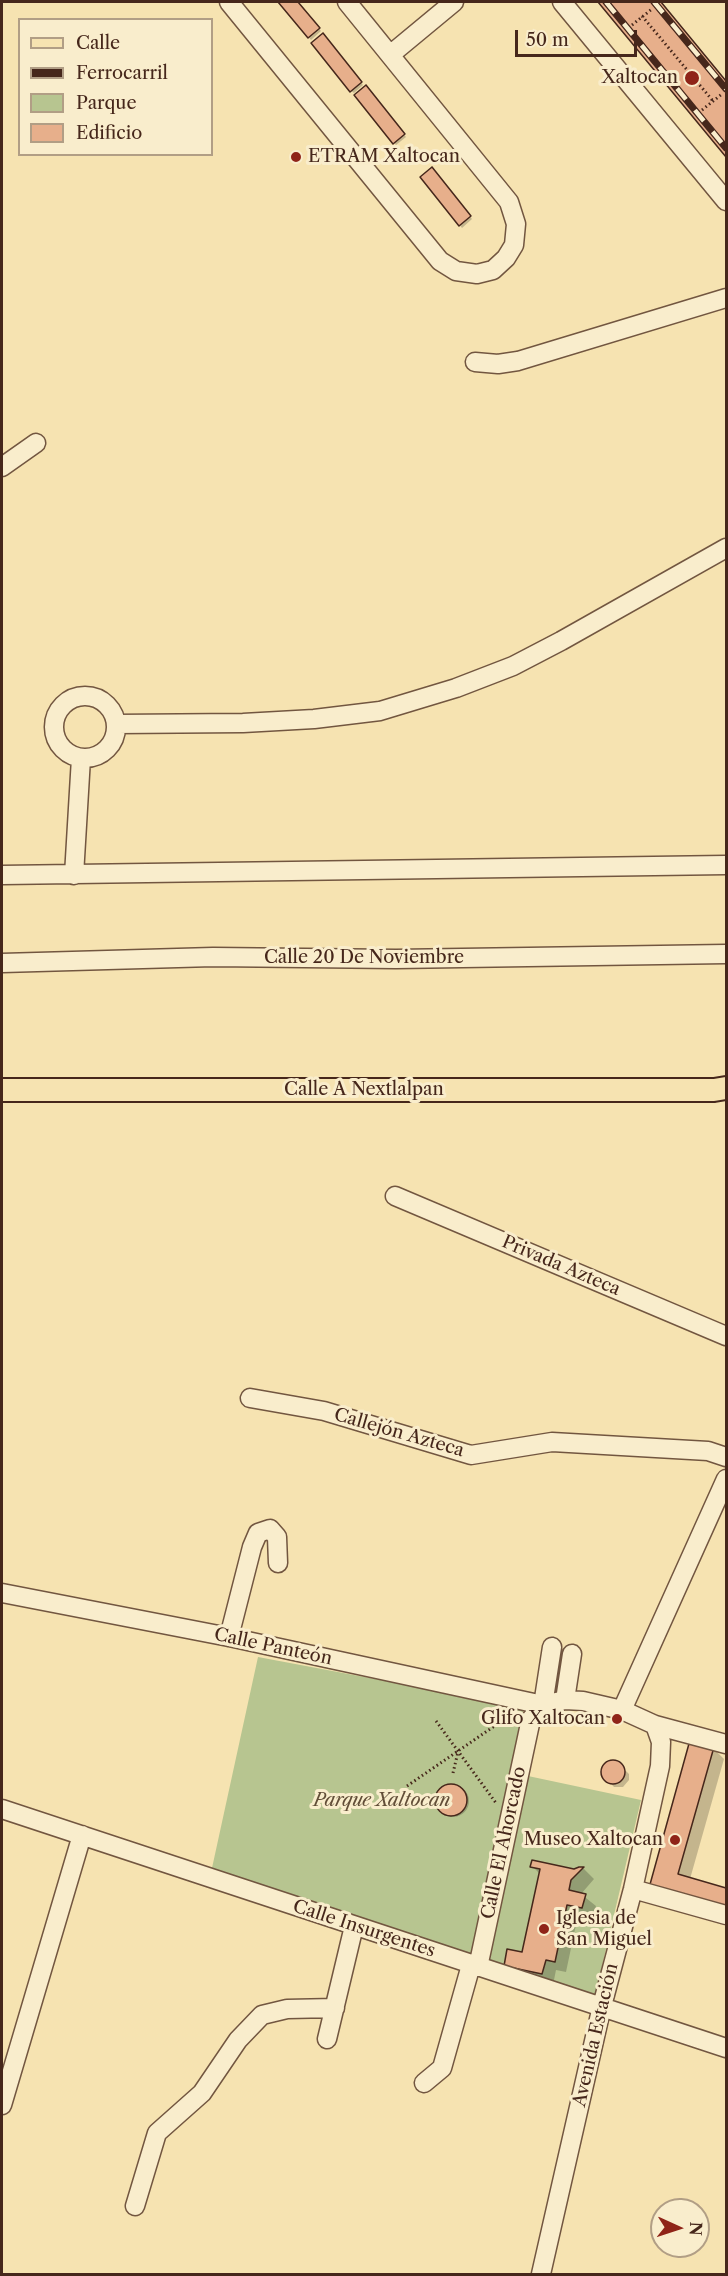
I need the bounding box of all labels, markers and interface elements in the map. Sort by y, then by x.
legend [18,18,213,156]
scale bar [518,18,640,56]
text: 50 m [526,29,569,51]
text: Calle [76,32,120,54]
text: Ferrocarril [76,62,168,84]
place label: Xaltocan [601,67,678,89]
marker: Xaltocan [683,69,701,87]
text: Parque [76,92,137,114]
text: Edificio [76,122,142,144]
place label: ETRAM Xaltocan [308,146,460,168]
marker: ETRAM Xaltocan [289,150,303,164]
street label: Calle 20 De Noviembre [264,947,464,969]
street label: Calle A Nextlalpan [284,1079,444,1101]
street label: Privada Azteca [498,1231,624,1301]
street label: Callejón Azteca [331,1404,467,1462]
street label: Calle Panteón [212,1624,334,1670]
place label: Glifo Xaltocan [481,1708,605,1730]
marker: Glifo Xaltocan [610,1712,624,1726]
street label: Calle El Ahorcado [477,1765,531,1921]
park label: Parque Xaltocan [314,1790,450,1812]
place label: Museo Xaltocan [524,1829,663,1851]
marker: Museo Xaltocan [668,1833,682,1847]
street label: Calle Insurgentes [290,1896,438,1962]
place label: Iglesia de San Miguel [556,1908,652,1950]
marker: Iglesia de San Miguel [537,1922,551,1936]
street label: Avenida Estación [569,1961,623,2109]
north arrow [650,2198,710,2258]
text: N [686,2221,706,2236]

